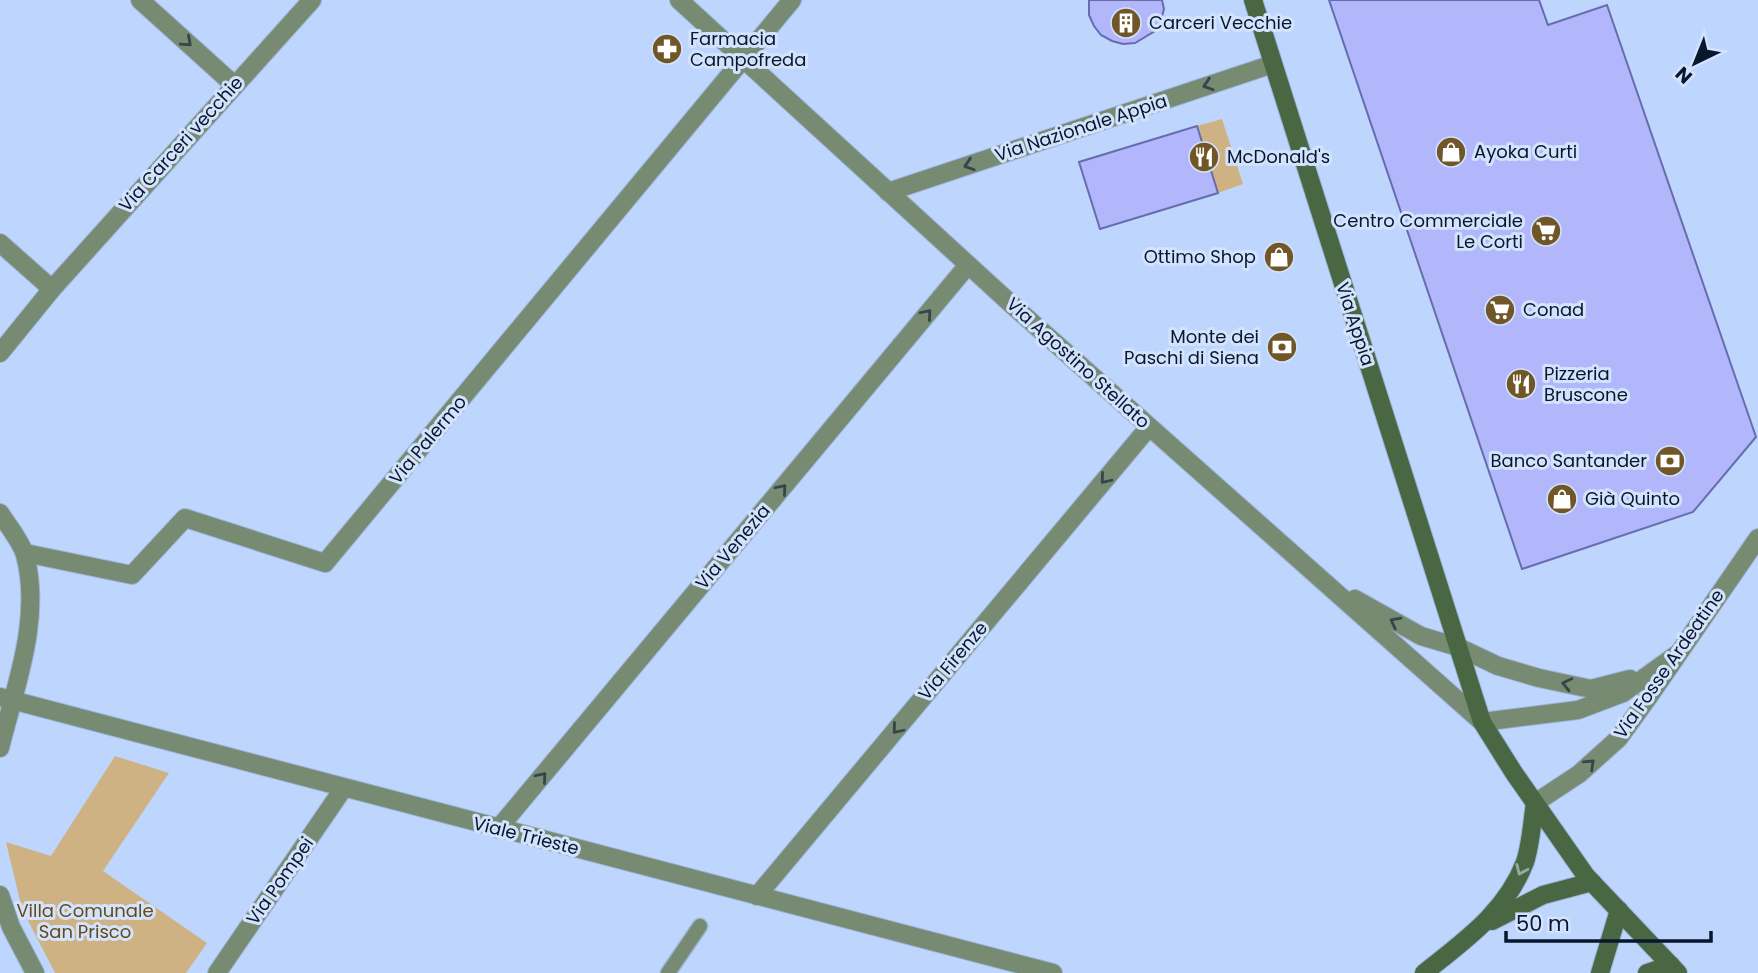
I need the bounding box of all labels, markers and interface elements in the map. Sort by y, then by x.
building icon: Carceri Vecchie [1109,6,1143,40]
place label: Carceri Vecchie [1149,10,1292,35]
place label: Farmacia Campofreda [690,26,806,72]
north arrow [1660,28,1730,98]
pharmacy icon: Farmacia Campofreda [650,32,684,66]
one-way arrow [179,34,192,46]
text: N [1669,60,1698,90]
street label: Via Carceri vecchie [113,70,248,217]
one-way arrow [1202,77,1215,91]
street label: Via Nazionale Appia [992,88,1170,167]
shop icon: Ayoka Curti [1434,135,1468,169]
place label: Ayoka Curti [1474,139,1577,164]
restaurant icon: McDonald's [1187,140,1221,174]
place label: McDonald's [1227,144,1330,169]
one-way arrow [963,157,976,171]
place label: Centro Commerciale Le Corti [1333,208,1523,254]
supermarket icon: Centro Commerciale Le Corti [1529,214,1563,248]
shop icon: Ottimo Shop [1262,240,1296,274]
place label: Ottimo Shop [1144,244,1256,269]
street label: Via Appia [1330,279,1381,369]
street label: Via Agostino Stellato [1001,291,1155,434]
supermarket icon: Conad [1483,293,1517,327]
place label: Conad [1523,297,1584,322]
one-way arrow [919,309,931,322]
place label: Monte dei Paschi di Siena [1124,324,1259,370]
bank icon: Monte dei Paschi di Siena [1265,330,1299,364]
place label: Pizzeria Bruscone [1544,361,1628,407]
restaurant icon: Pizzeria Bruscone [1504,367,1538,401]
street label: Via Palermo [383,390,472,489]
bank icon: Banco Santander [1653,444,1687,478]
place label: Banco Santander [1490,448,1647,473]
one-way arrow [1101,471,1114,484]
shop icon: Già Quinto [1545,482,1579,516]
one-way arrow [773,484,786,496]
place label: Già Quinto [1585,486,1680,511]
street label: Via Venezia [689,499,776,595]
street label: Via Fosse Ardeatine [1608,584,1730,743]
street label: Via Firenze [912,616,993,705]
one-way arrow [1390,616,1402,630]
one-way arrow [1561,678,1573,692]
one-way arrow [893,721,905,734]
one-way arrow [1582,759,1595,772]
one-way arrow [534,772,546,785]
street label: Viale Trieste [471,810,582,861]
street label: Via Pompei [240,832,319,930]
one-way arrow [1515,862,1529,875]
park label: Villa Comunale San Prisco [16,898,154,944]
scale bar [1506,900,1711,944]
text: 50 m [1516,909,1570,938]

